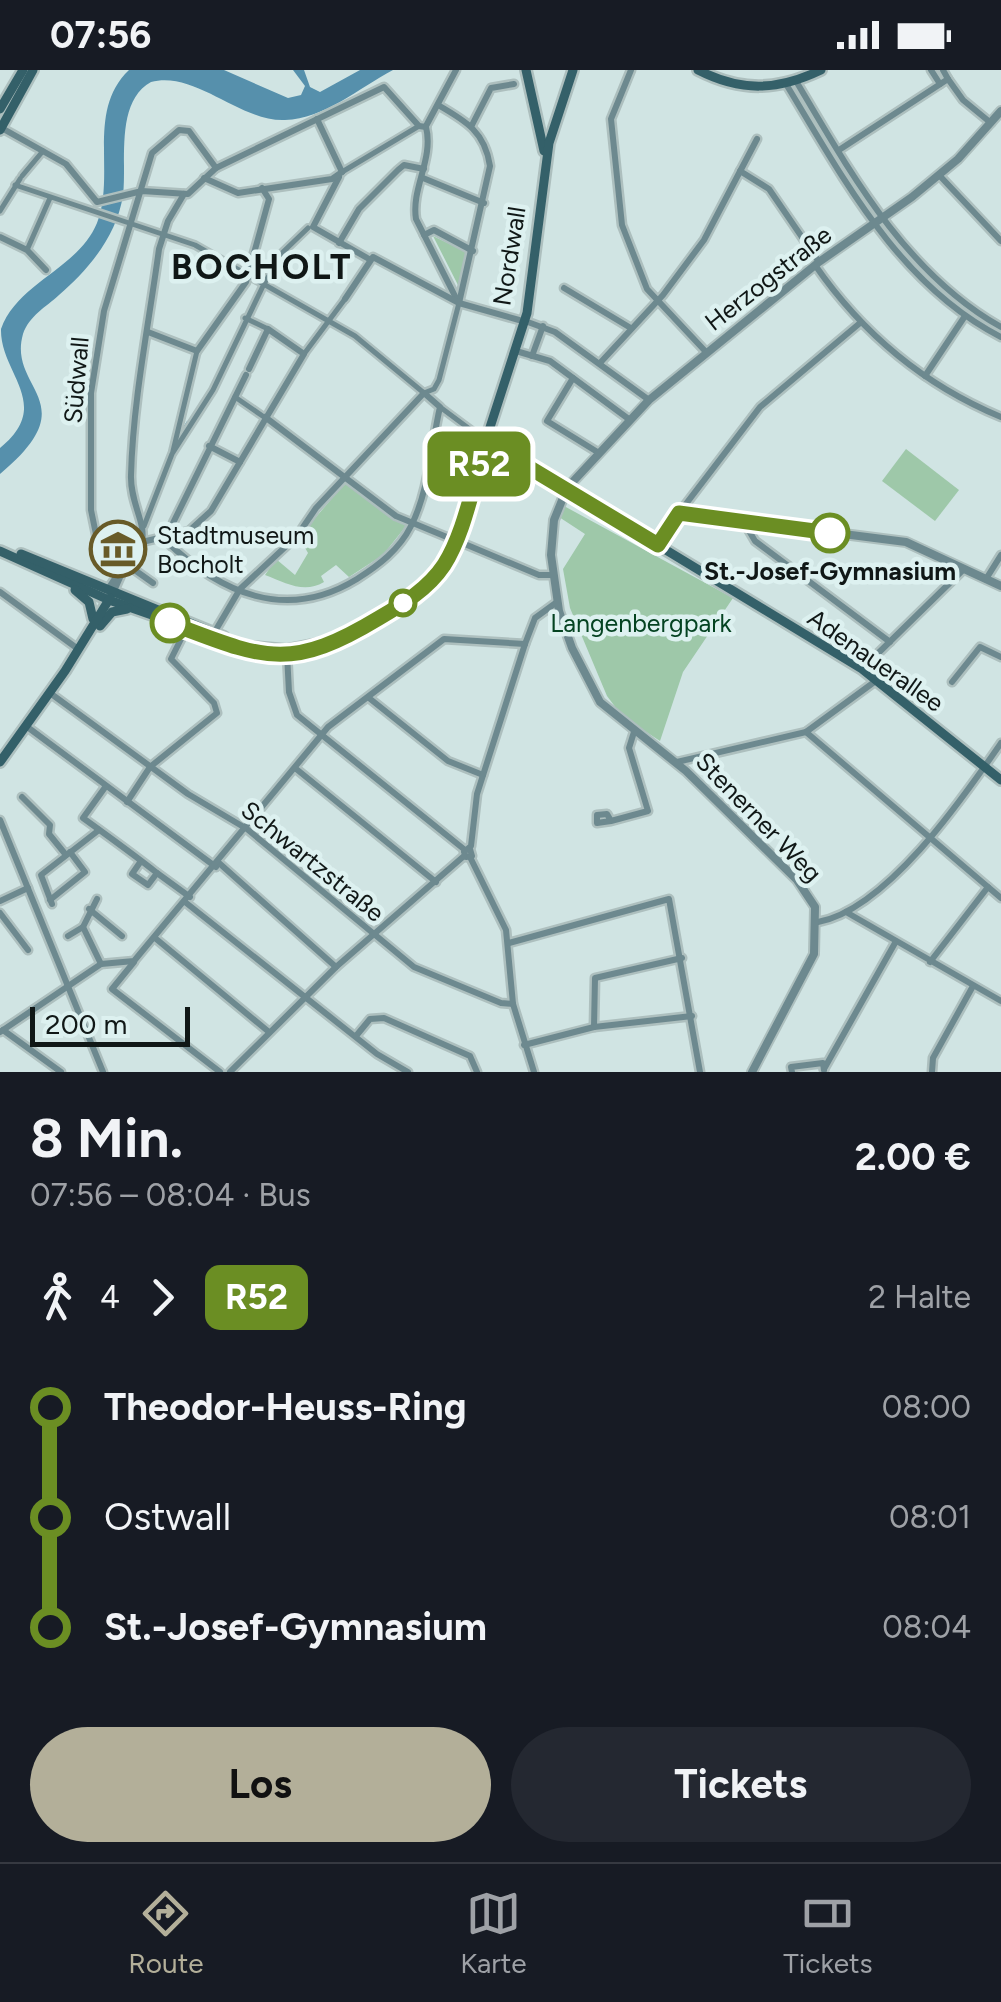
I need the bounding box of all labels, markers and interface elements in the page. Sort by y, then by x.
text: 07:56 [50,12,151,58]
street label: Nordwall [486,204,532,308]
street label: Herzogstraße [699,219,837,337]
district label: BOCHOLT [171,246,353,288]
street label: Südwall [57,335,95,425]
line badge: R52 [422,432,536,496]
text: R52 [447,443,511,485]
marker: St.-Josef-Gymnasium [811,514,849,552]
museum icon: Stadtmuseum Bocholt [88,519,148,579]
place label: Stadtmuseum Bocholt [157,520,314,579]
place label: St.-Josef-Gymnasium [704,556,956,586]
unlabelled marker [390,590,416,616]
street label: Adenauerallee [802,602,950,718]
unlabelled marker [151,604,189,642]
park label: Langenbergpark [550,608,733,638]
street label: Stenerner Weg [690,746,828,888]
street label: Schwartzstraße [236,794,390,928]
scale bar [30,1002,190,1046]
text: 200 m [45,1007,127,1041]
text: 8 Min. [30,1105,183,1171]
text: 2.00 € [855,1134,971,1180]
text: 07:56 – 08:04 · Bus [30,1176,311,1214]
icon: walk [30,1270,85,1325]
icon: forward [135,1270,190,1325]
text: R52 [225,1276,288,1318]
text: 4 [100,1278,120,1316]
text: 2 Halte [868,1278,971,1316]
text: Theodor-Heuss-Ring [104,1384,466,1430]
text: 08:00 [882,1388,971,1426]
text: Ostwall [104,1494,231,1540]
text: 08:01 [889,1498,971,1536]
text: St.-Josef-Gymnasium [104,1604,487,1650]
text: 08:04 [882,1608,971,1646]
button: Los [30,1727,491,1842]
button: Tickets [511,1727,971,1842]
tab: Route [128,1886,204,1980]
tab: Karte [460,1886,527,1980]
tab: Tickets [783,1886,873,1980]

